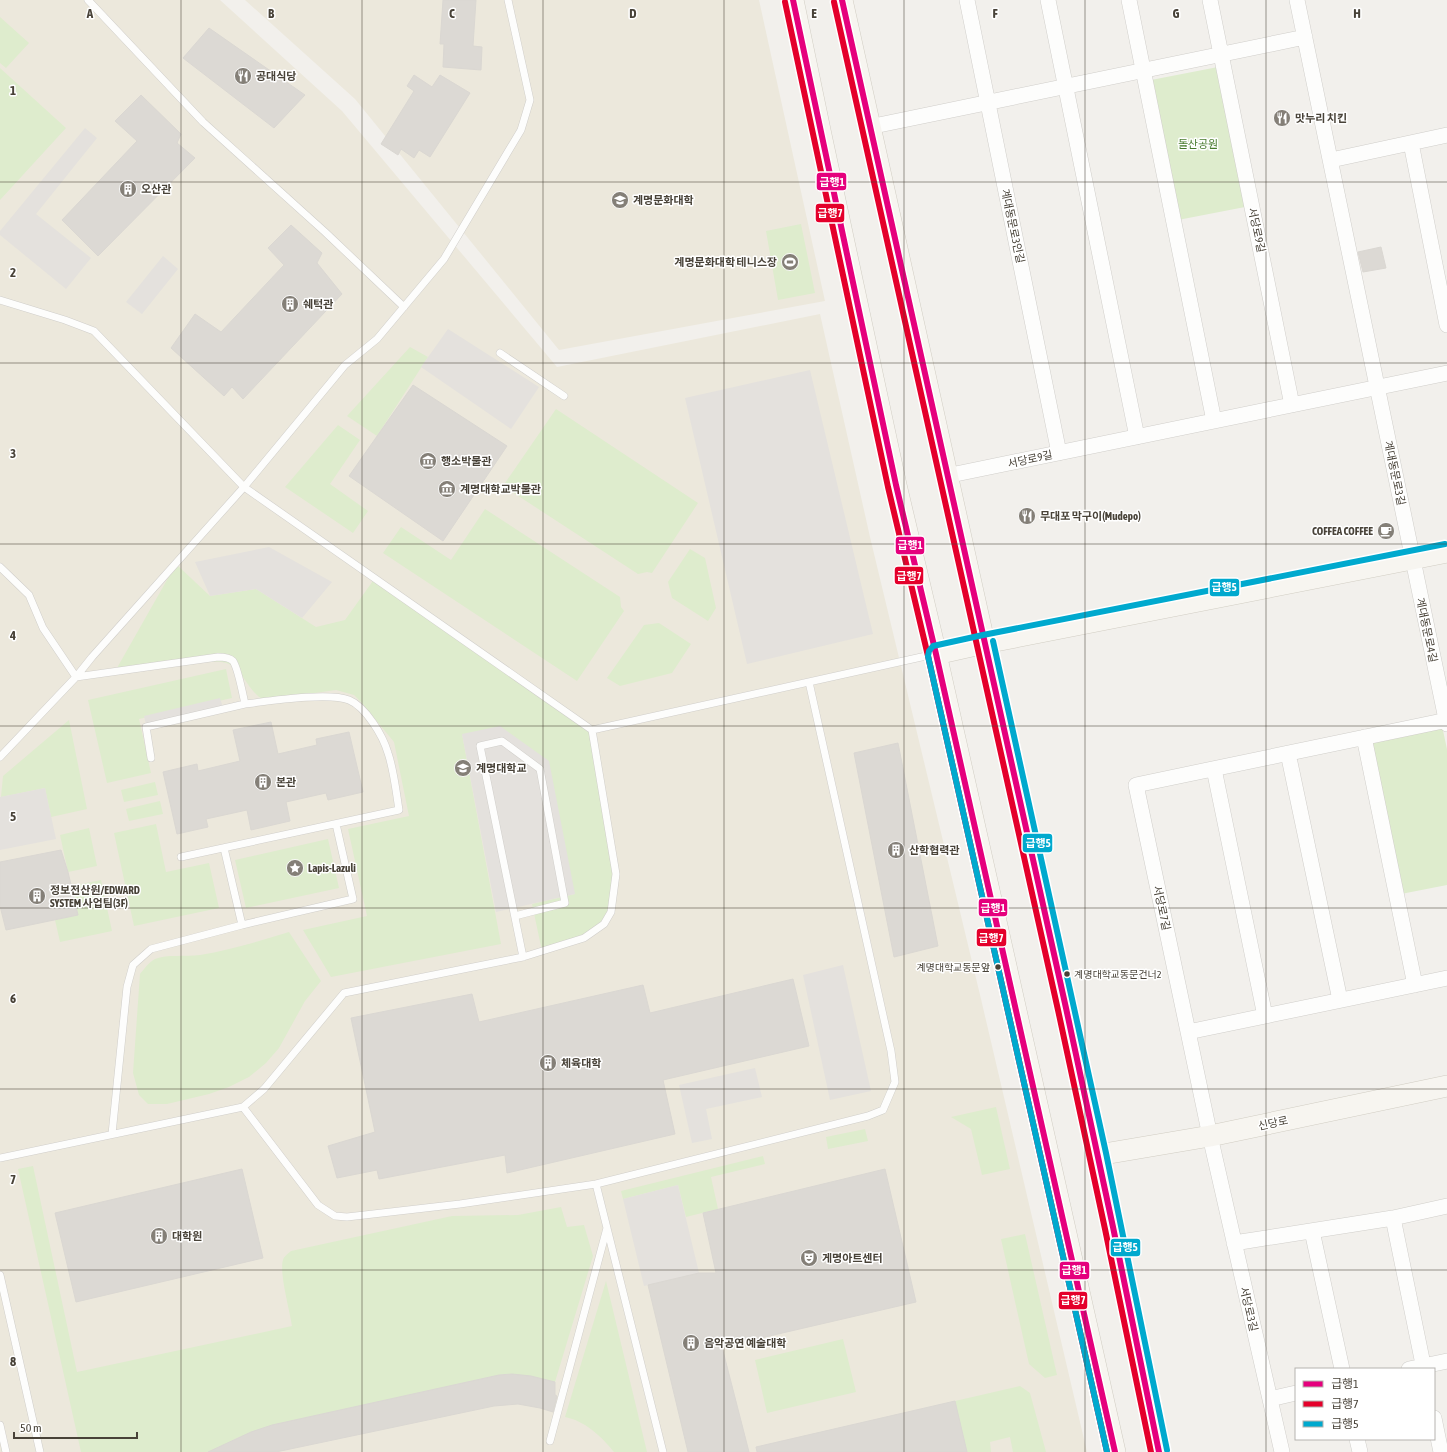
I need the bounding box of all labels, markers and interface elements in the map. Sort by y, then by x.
text: A [86,6,94,21]
text: B [268,6,275,21]
text: C [449,6,455,21]
text: D [629,6,637,21]
text: E [811,6,817,21]
text: F [992,6,998,21]
text: G [1173,6,1180,21]
text: H [1353,6,1361,21]
restaurant icon: 공대식당 [233,66,253,86]
place label: 공대식당 [256,70,296,82]
text: 1 [10,83,16,98]
restaurant icon: 맛누리 치킨 [1272,108,1292,128]
place label: 맛누리 치킨 [1295,112,1347,124]
park label: 돌산공원 [1178,138,1218,150]
line badge: 급행1 [816,172,847,191]
text: 급행1 [819,176,845,188]
building icon: 오산관 [118,179,138,199]
place label: 오산관 [141,183,171,195]
street label: 계대동문로3안길 [999,188,1027,264]
school or university icon: 계명문화대학 [610,190,630,210]
place label: 계명문화대학 [633,194,694,206]
line badge: 급행7 [815,203,845,223]
street label: 서당로9길 [1246,206,1268,254]
text: 급행7 [817,207,843,219]
sports icon: 계명문화대학 테니스장 [780,252,800,272]
place label: 계명문화대학 테니스장 [674,256,777,268]
text: 2 [10,265,16,280]
building icon: 쉐턱관 [280,294,300,314]
place label: 쉐턱관 [303,298,333,310]
street label: 계대동문로3길 [1382,440,1408,506]
text: 3 [10,446,16,461]
street label: 서당로9길 [1006,448,1054,470]
museum icon: 행소박물관 [418,451,438,471]
place label: 행소박물관 [441,455,492,467]
museum icon: 계명대학교박물관 [437,479,457,499]
place label: 계명대학교박물관 [460,483,541,495]
restaurant icon: 무대포 막구이(Mudepo) [1017,506,1037,526]
place label: 무대포 막구이(Mudepo) [1040,510,1141,522]
cafe icon: COFFEA COFFEE [1376,521,1396,541]
place label: COFFEA COFFEE [1312,525,1373,537]
line badge: 급행1 [895,536,925,555]
text: 급행1 [897,539,923,551]
line badge: 급행7 [894,566,924,585]
text: 급행7 [896,570,922,582]
line badge: 급행5 [1209,578,1240,597]
text: 급행5 [1211,581,1237,593]
street label: 계대동문로4길 [1414,597,1440,663]
text: 4 [9,628,16,643]
school or university icon: 계명대학교 [453,758,473,778]
place label: 계명대학교 [476,762,527,774]
building icon: 본관 [253,772,273,792]
place label: 본관 [276,776,296,788]
text: 5 [10,809,16,824]
line badge: 급행5 [1022,833,1053,853]
text: 급행5 [1025,837,1051,849]
building icon: 산학협력관 [886,840,906,860]
place label: 산학협력관 [909,844,960,856]
place icon: Lapis-Lazuli [285,858,305,878]
place label: Lapis-Lazuli [308,862,356,874]
place label: 정보전산원/EDWARD SYSTEM 사업팀(3F) [50,884,140,909]
street label: 서당로7길 [1151,884,1173,932]
building icon: 정보전산원/EDWARD SYSTEM 사업팀(3F) [27,886,47,906]
line badge: 급행1 [978,898,1008,917]
text: 급행1 [980,902,1006,914]
line badge: 급행7 [976,928,1007,947]
text: 급행7 [978,932,1004,944]
place label: 계명대학교동문앞 [916,962,990,973]
marker: 계명대학교동문앞 [993,962,1003,972]
marker: 계명대학교동문건너2 [1062,969,1072,979]
place label: 계명대학교동문건너2 [1074,969,1162,980]
text: 6 [10,991,16,1006]
building icon: 체육대학 [538,1053,558,1073]
place label: 체육대학 [561,1057,601,1069]
street label: 신당로 [1257,1114,1289,1132]
text: 7 [10,1172,16,1187]
building icon: 대학원 [149,1226,169,1246]
place label: 대학원 [172,1230,202,1242]
line badge: 급행5 [1110,1238,1141,1257]
text: 급행5 [1112,1241,1138,1253]
theatre icon: 게명아트센터 [799,1248,819,1268]
place label: 게명아트센터 [822,1252,883,1264]
line badge: 급행1 [1059,1261,1090,1280]
text: 급행1 [1061,1264,1087,1276]
street label: 서당로3길 [1238,1285,1260,1333]
line badge: 급행7 [1058,1291,1088,1310]
text: 급행7 [1060,1294,1086,1306]
building icon: 음악공연 예술대학 [681,1333,701,1353]
place label: 음악공연 예술대학 [704,1337,786,1349]
text: 8 [10,1354,16,1369]
legend [1295,1368,1435,1440]
text: 급행1 [1331,1377,1359,1391]
text: 급행7 [1331,1397,1359,1411]
scale bar [14,1414,137,1440]
text: 급행5 [1331,1417,1359,1431]
text: 50 m [20,1421,42,1435]

